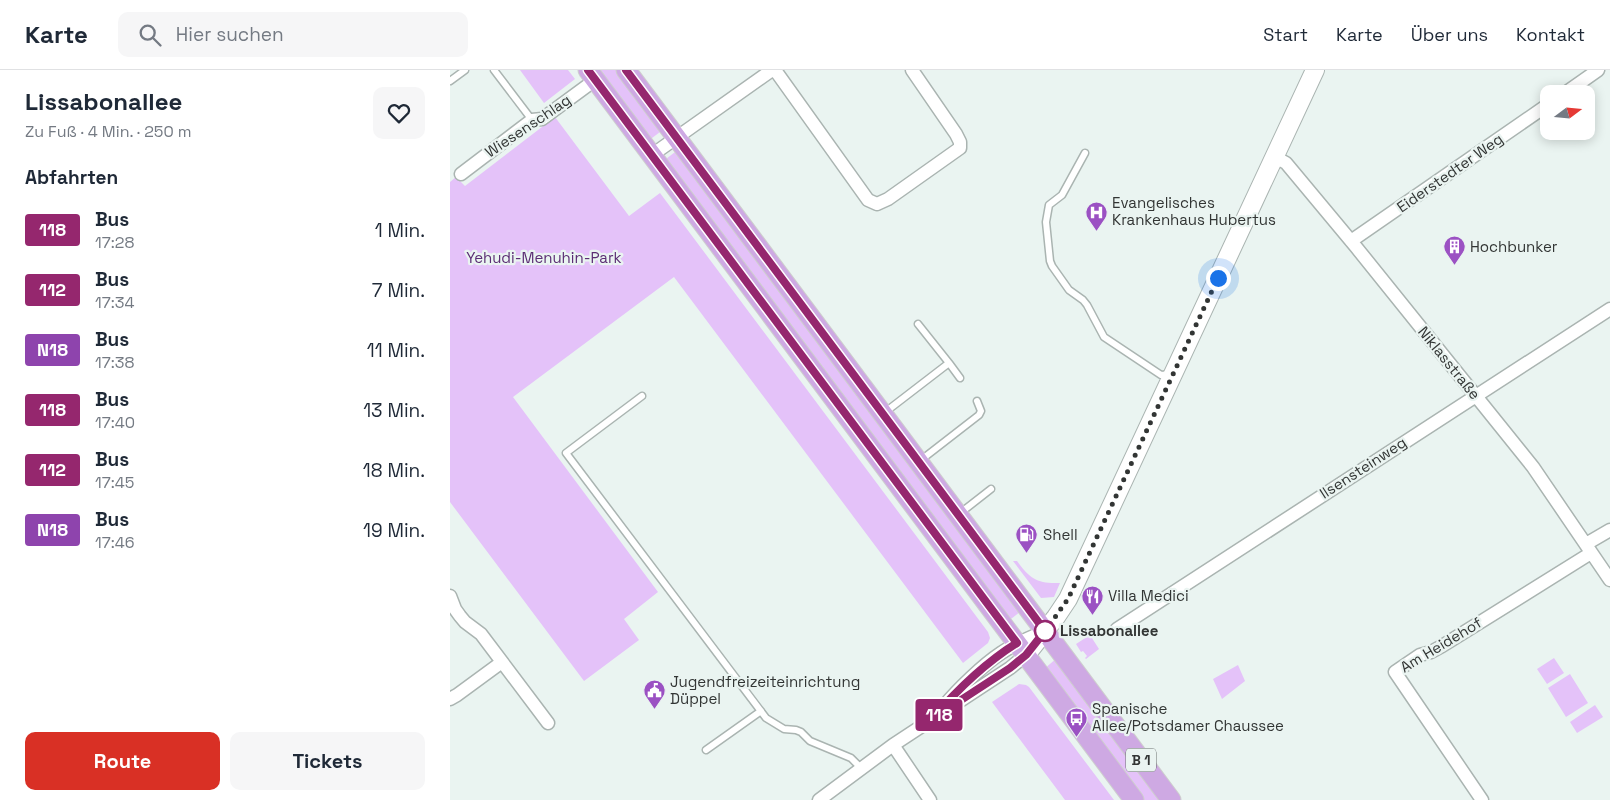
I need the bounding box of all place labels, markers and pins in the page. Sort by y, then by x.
place label: Evangelisches Krankenhaus Hubertus [1112,193,1276,229]
hospital icon: Evangelisches Krankenhaus Hubertus [1084,200,1108,231]
building icon: Hochbunker [1442,235,1466,266]
place label: Hochbunker [1470,237,1558,256]
fuel station icon: Shell [1015,523,1039,554]
place label: Shell [1043,525,1078,544]
restaurant icon: Villa Medici [1080,584,1104,615]
place label: Villa Medici [1108,586,1189,605]
marker: Lissabonallee [1034,620,1056,642]
place label: Lissabonallee [1060,621,1159,640]
place label: Jugendfreizeiteinrichtung Düppel [670,672,860,708]
public building icon: Jugendfreizeiteinrichtung Düppel [642,679,666,710]
place label: Spanische Allee/Potsdamer Chaussee [1092,699,1284,735]
bus stop icon: Spanische Allee/Potsdamer Chaussee [1064,706,1088,737]

